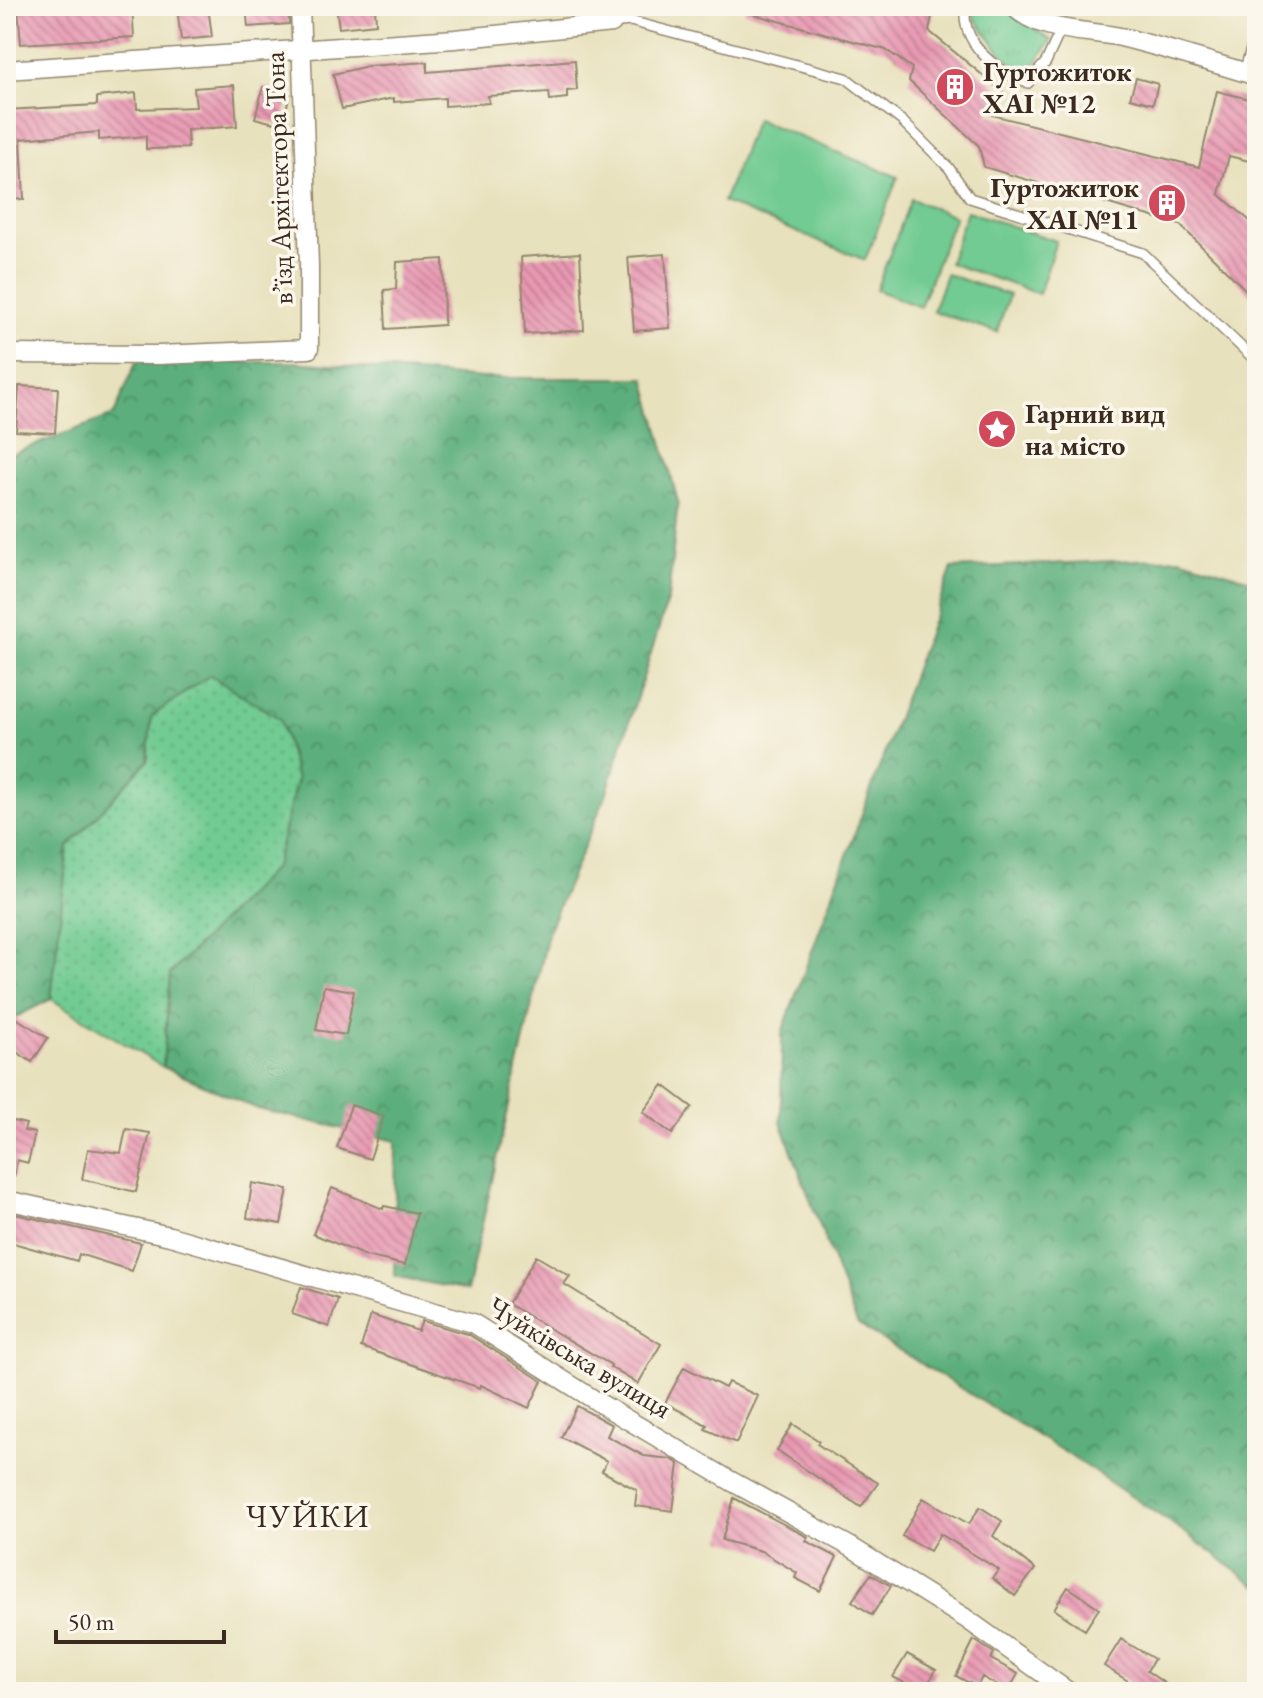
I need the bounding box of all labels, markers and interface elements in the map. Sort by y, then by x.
street label: в’їзд Архітектора Тона [256,50,300,305]
place label: Гуртожиток ХАІ №12 [982,53,1132,121]
building icon: Гуртожиток ХАІ №12 [934,66,976,108]
place label: Гуртожиток ХАІ №11 [990,169,1140,237]
building icon: Гуртожиток ХАІ №11 [1146,182,1188,224]
place label: Гарний вид на місто [1025,395,1166,463]
place icon: Гарний вид на місто [976,408,1018,450]
street label: Чуйківська вулиця [482,1288,678,1426]
district label: ЧУЙКИ [246,1495,370,1537]
scale bar [56,1594,224,1644]
text: 50 m [68,1606,115,1637]

